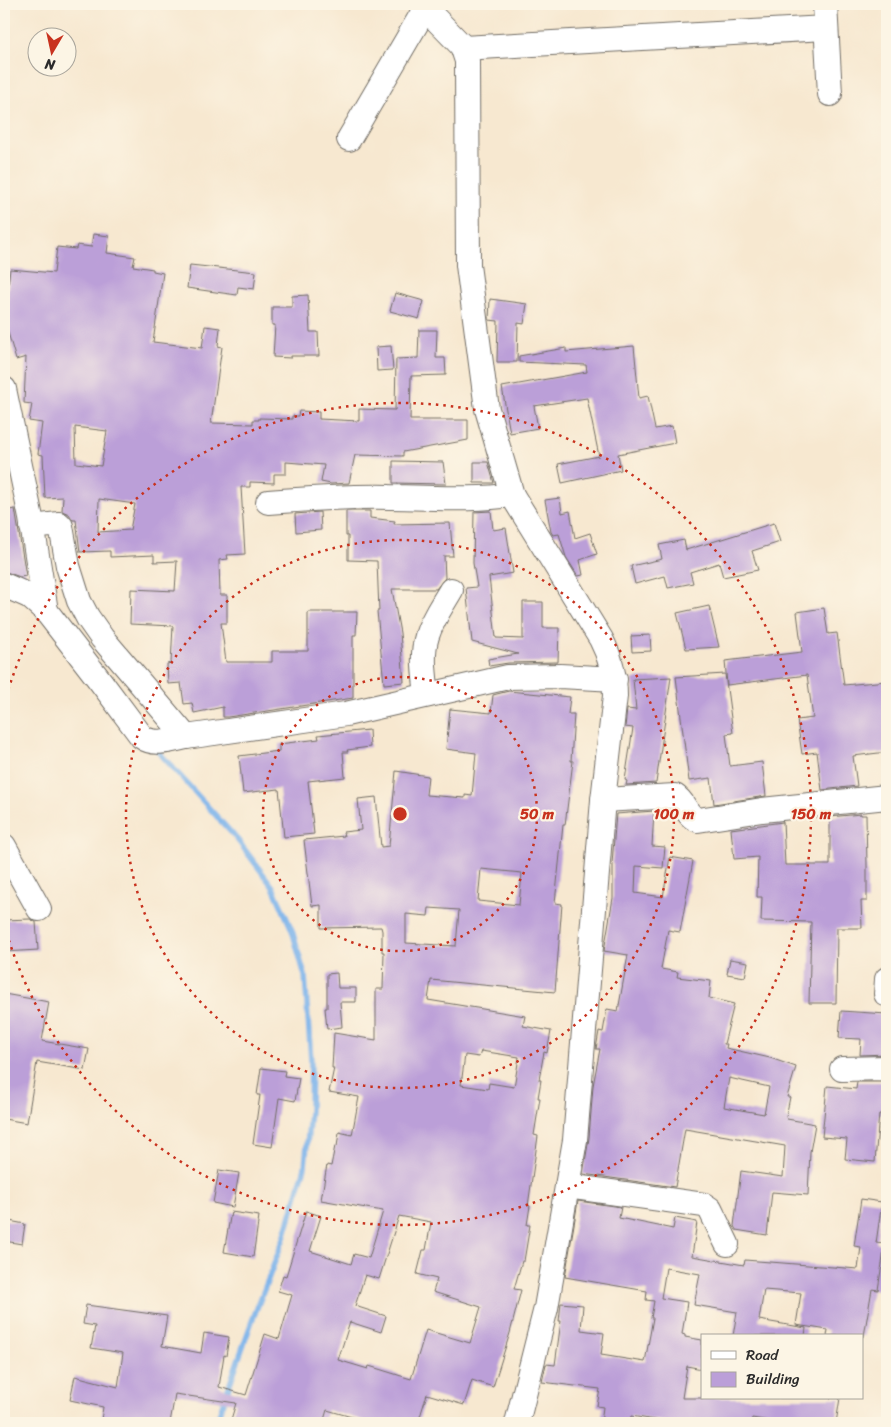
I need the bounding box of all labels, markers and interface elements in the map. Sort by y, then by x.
north arrow [28,28,78,78]
text: N [43,51,58,78]
text: 50 m [520,801,555,827]
text: 100 m [654,801,695,827]
text: 150 m [791,801,832,827]
centre of rings [391,805,409,823]
legend [701,1334,864,1400]
text: Road [746,1342,779,1368]
text: Building [746,1366,800,1392]

